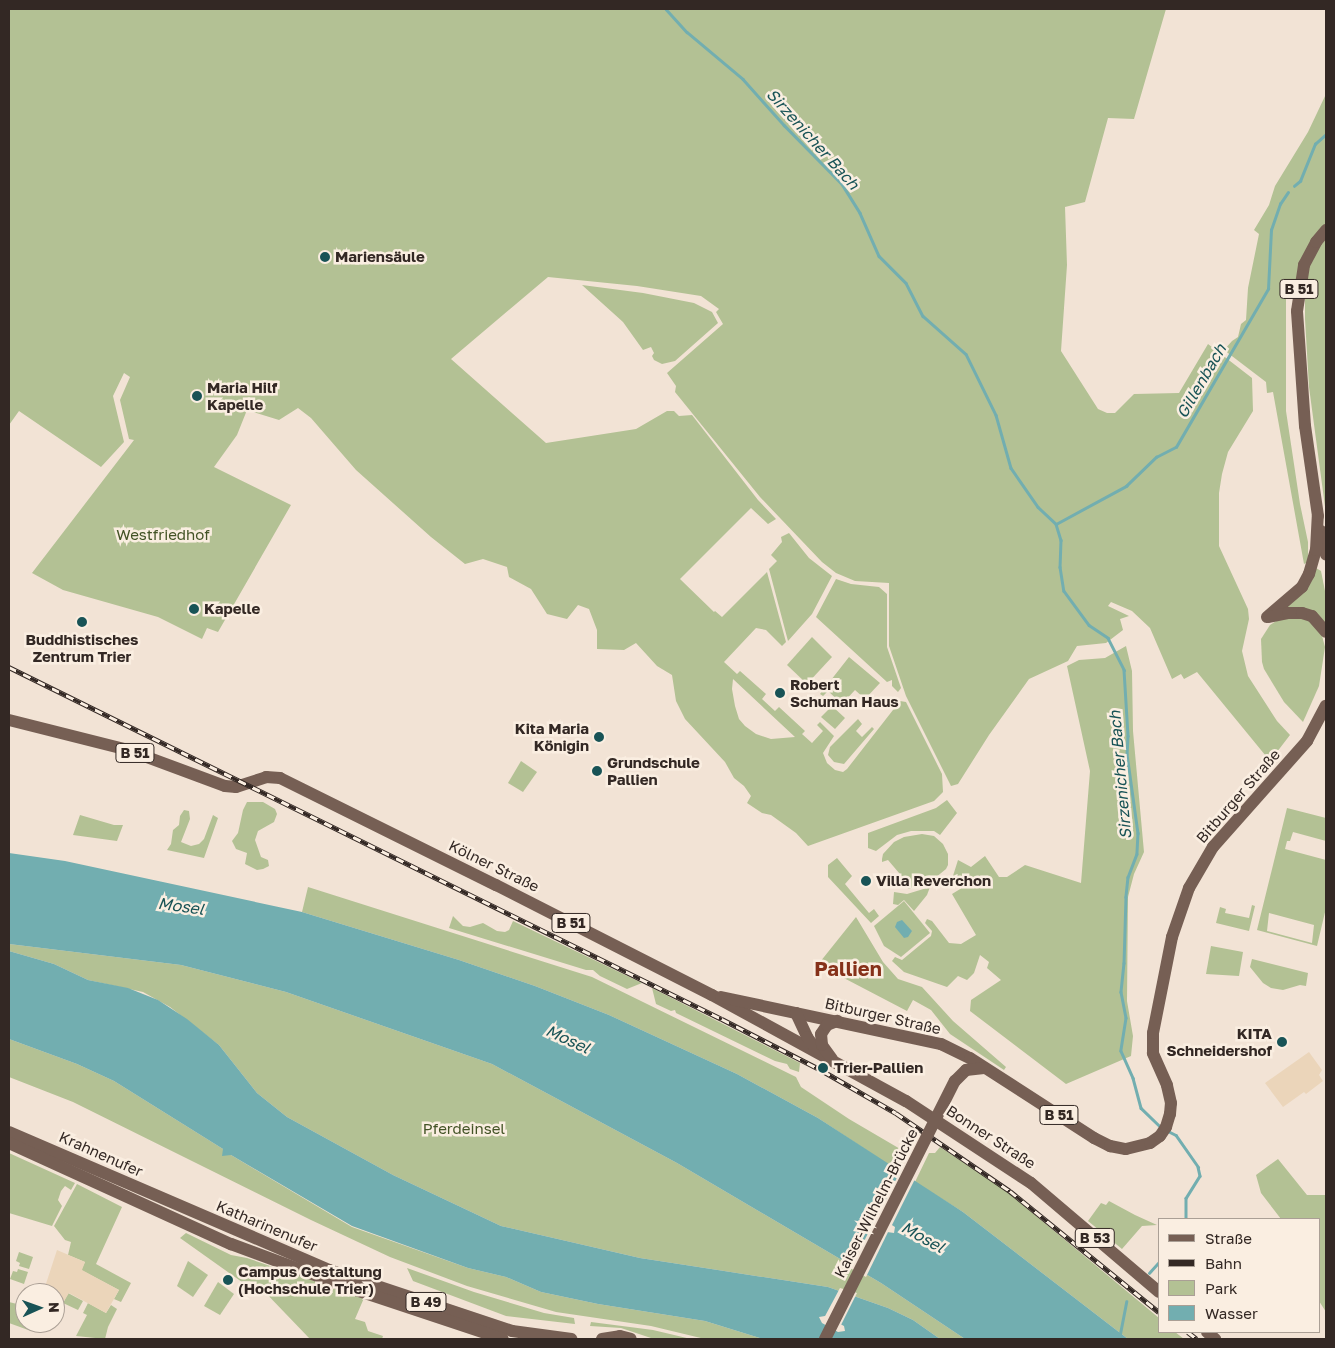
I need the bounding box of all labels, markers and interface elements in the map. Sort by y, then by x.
water label: Sirzenicher Bach [763,85,863,193]
place label: Mariensäule [335,248,425,266]
marker: Mariensäule [319,251,331,263]
road number: B 51 [1279,278,1319,300]
water label: Gillenbach [1172,341,1230,421]
place label: Maria Hilf Kapelle [207,378,277,413]
marker: Maria Hilf Kapelle [191,390,203,402]
park label: Westfriedhof [116,526,210,544]
place label: Kapelle [204,600,260,618]
marker: Kapelle [188,603,200,615]
marker: Buddhistisches Zentrum Trier [76,616,88,628]
place label: Buddhistisches Zentrum Trier [26,630,138,665]
place label: Robert Schuman Haus [790,675,899,710]
marker: Robert Schuman Haus [774,687,786,699]
water label: Sirzenicher Bach [1105,710,1135,840]
place label: Kita Maria Königin [515,719,589,754]
marker: Kita Maria Königin [593,731,605,743]
road number: B 51 [115,741,155,764]
street label: Bitburger Straße [1192,745,1284,847]
place label: Grundschule Pallien [607,753,700,788]
marker: Grundschule Pallien [591,765,603,777]
street label: Kölner Straße [446,836,542,896]
place label: Villa Reverchon [876,872,991,890]
marker: Villa Reverchon [860,875,872,887]
water label: Mosel [157,893,205,919]
road number: B 51 [551,911,591,934]
district label: Pallien [814,956,882,980]
street label: Bitburger Straße [823,994,943,1038]
water label: Mosel [543,1021,593,1057]
place label: KITA Schneidershof [1166,1024,1272,1059]
marker: KITA Schneidershof [1276,1036,1288,1048]
place label: Trier-Pallien [834,1059,923,1077]
marker: Trier-Pallien [816,1061,830,1075]
street label: Bonner Straße [943,1101,1039,1173]
road number: B 51 [1039,1104,1079,1126]
park label: Pferdeinsel [423,1120,505,1138]
street label: Kaiser-Wilhelm-Brücke [831,1125,921,1281]
street label: Krahnenufer [56,1128,146,1180]
street label: Katharinenufer [214,1197,320,1255]
water label: Mosel [898,1217,948,1257]
legend [1158,1218,1320,1333]
road number: B 53 [1074,1226,1116,1250]
text: Straße [1205,1229,1252,1247]
text: Bahn [1205,1254,1242,1272]
place label: Campus Gestaltung (Hochschule Trier) [238,1262,382,1297]
marker: Campus Gestaltung (Hochschule Trier) [222,1274,234,1286]
text: Park [1205,1279,1237,1297]
north arrow [15,1283,65,1333]
road number: B 49 [405,1290,447,1314]
text: N [46,1302,63,1313]
text: Wasser [1205,1304,1258,1322]

